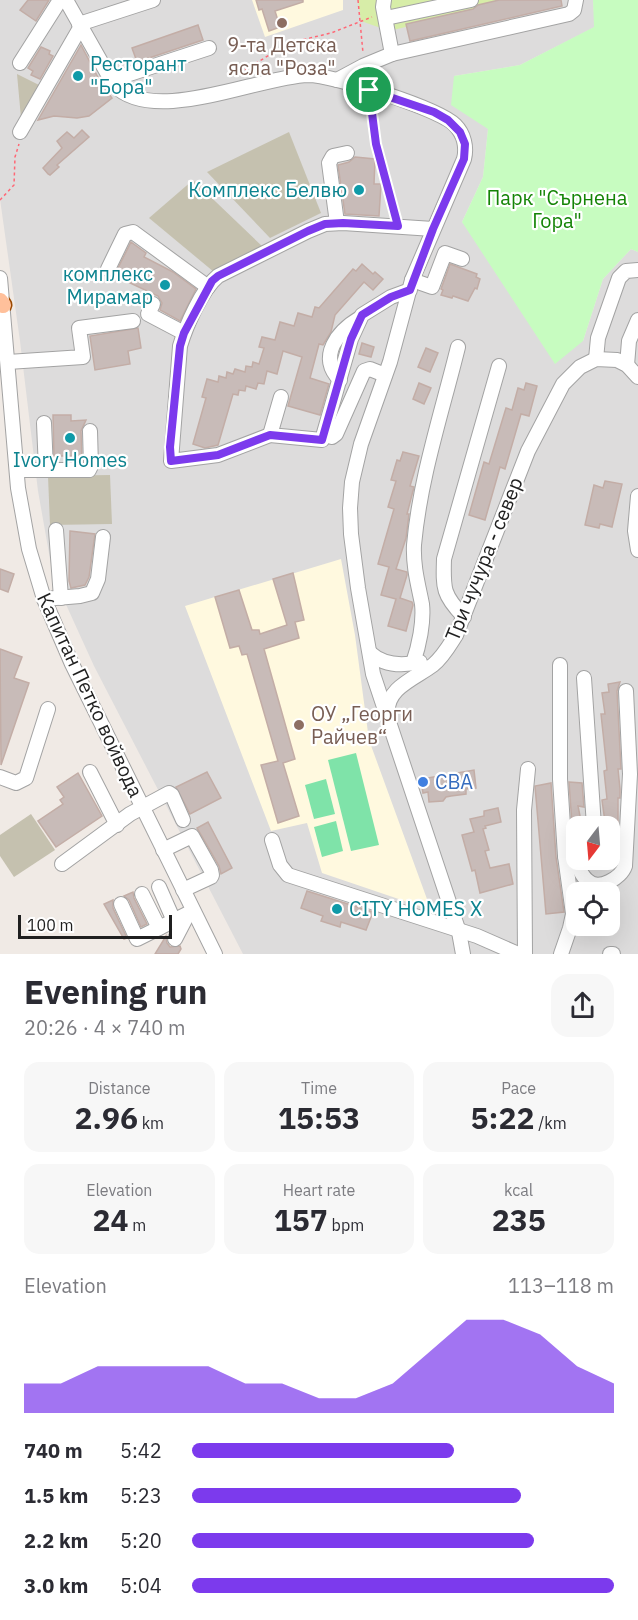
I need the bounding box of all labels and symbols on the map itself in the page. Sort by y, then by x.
marker: 9-та Детска ясла "Роза" [275,16,289,30]
place label: 9-та Детска ясла "Роза" [227,31,337,81]
place label: Ресторант "Бора" [90,50,187,100]
pin [343,64,394,115]
marker: Ресторант "Бора" [71,69,85,83]
place label: Комплекс Белвю [188,176,347,203]
marker: Комплекс Белвю [352,183,366,197]
park label: Парк "Сърнена Гора" [486,184,628,234]
place label: комплекс Мирамар [63,260,153,310]
marker: комплекс Мирамар [158,278,172,292]
marker: Ivory Homes [63,431,77,445]
place label: Ivory Homes [13,446,127,473]
street label: Три чучура - север [438,473,529,645]
street label: Капитан Петко войвода [31,588,150,802]
place label: ОУ „Георги Райчев“ [311,700,413,750]
marker: ОУ „Георги Райчев“ [292,718,306,732]
place label: CBA [435,768,473,795]
marker: CBA [416,775,430,789]
north arrow [566,816,620,870]
place label: CITY HOMES X [349,895,482,922]
marker: CITY HOMES X [330,902,344,916]
scale bar [18,912,172,940]

